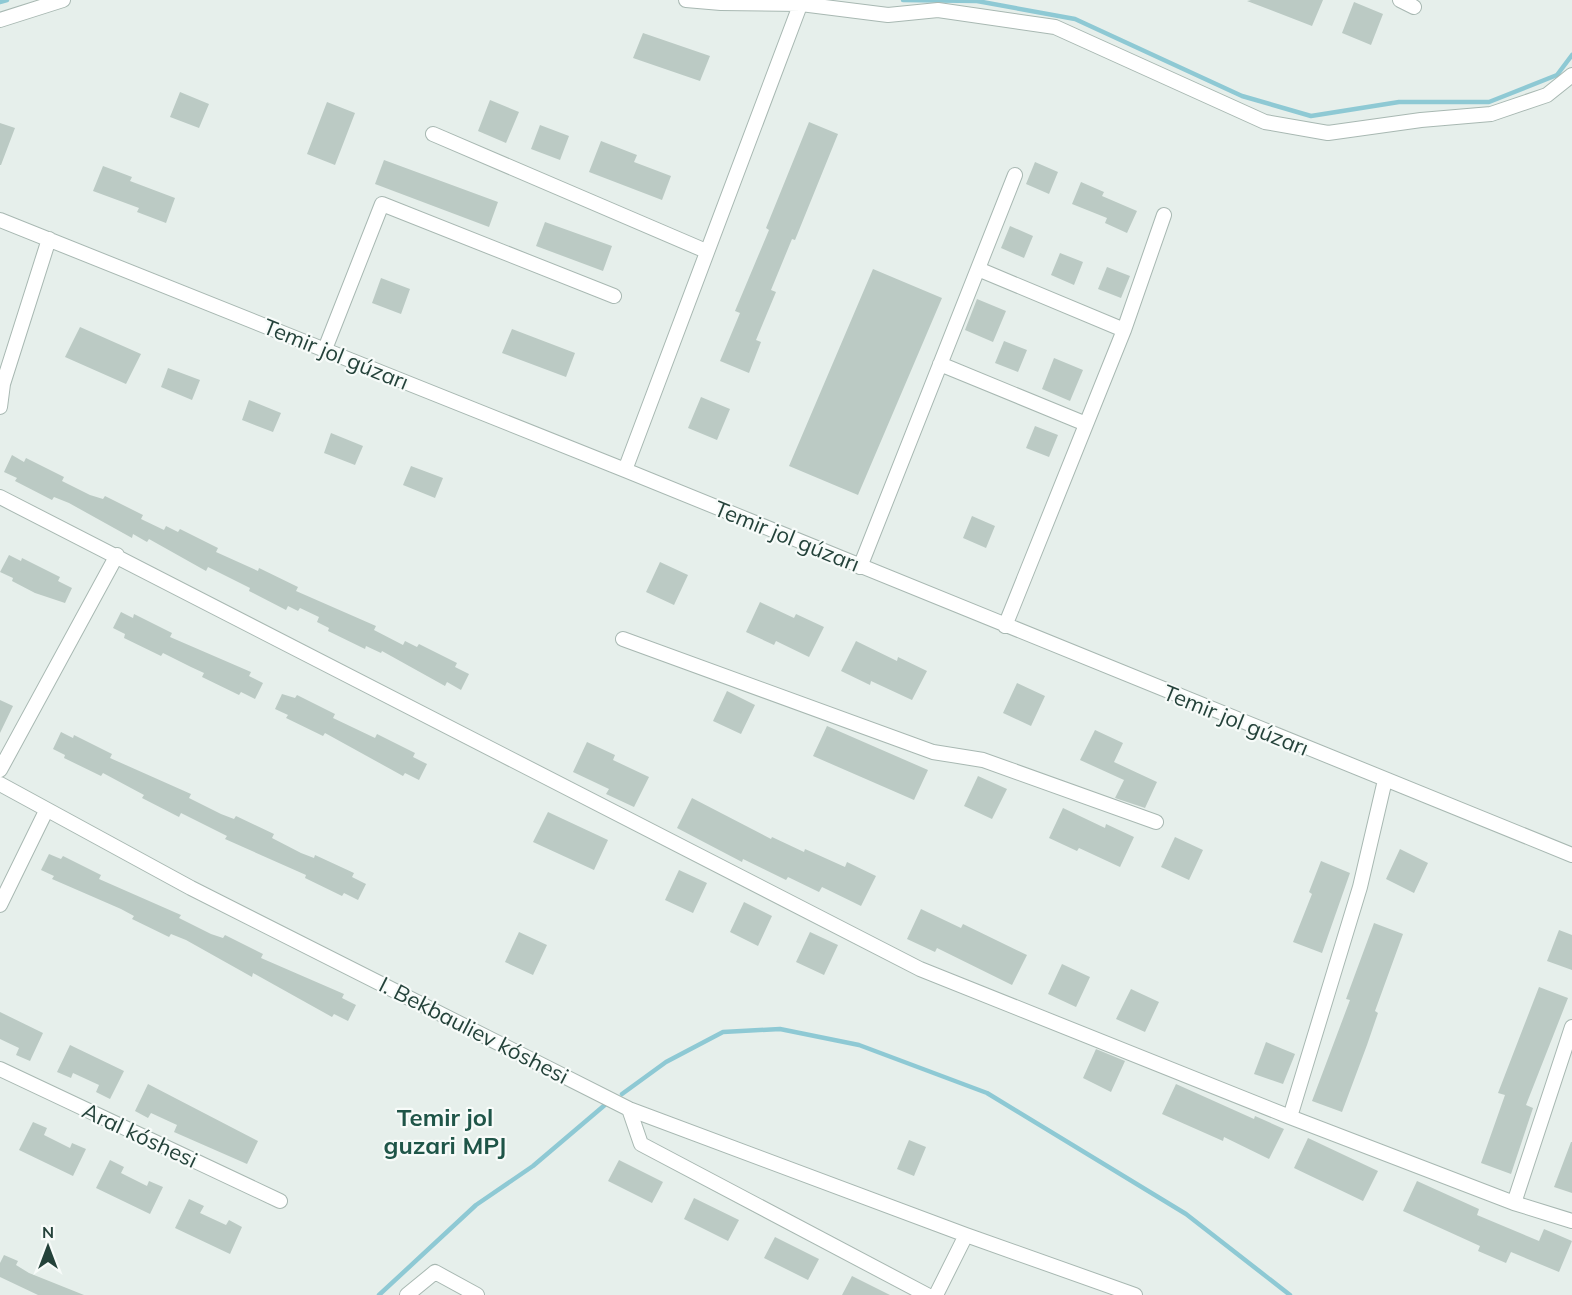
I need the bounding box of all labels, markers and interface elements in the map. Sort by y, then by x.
street label: Temir jol gúzarı [259,312,413,396]
street label: Temir jol gúzarı [710,494,864,578]
street label: Temir jol gúzarı [1159,678,1313,762]
street label: I. Bekbauliev kóshesi [374,970,574,1090]
street label: Aral kóshesi [78,1096,202,1174]
district label: Temir jol guzari MPJ [384,1102,506,1160]
north arrow [18,1217,78,1277]
text: N [42,1222,54,1242]

